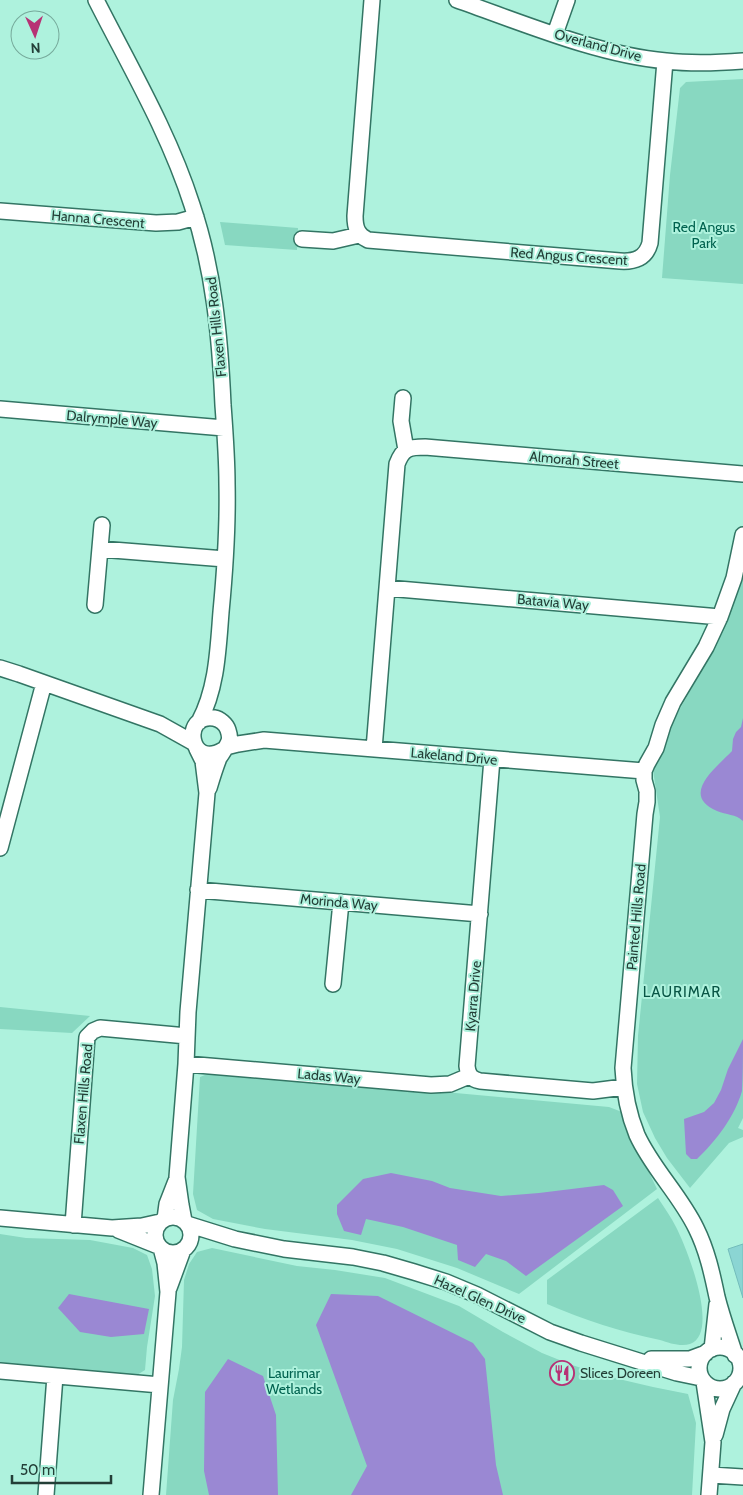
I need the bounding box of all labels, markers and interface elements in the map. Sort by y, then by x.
north arrow [10,10,60,60]
street label: Overland Drive [553,25,643,65]
text: N [30,39,41,57]
street label: Hanna Crescent [51,206,146,232]
park label: Red Angus Park [673,218,736,252]
street label: Red Angus Crescent [510,243,629,269]
street label: Flaxen Hills Road [202,276,230,378]
street label: Dalrymple Way [66,406,158,432]
street label: Almorah Street [529,447,620,473]
street label: Batavia Way [516,590,590,614]
street label: Lakeland Drive [410,743,498,769]
street label: Painted Hills Road [622,863,650,971]
street label: Morinda Way [299,890,379,914]
street label: Kyarra Drive [461,960,485,1032]
district label: LAURIMAR [643,983,721,1001]
street label: Flaxen Hills Road [70,1043,96,1145]
street label: Ladas Way [297,1064,361,1088]
street label: Hazel Glen Drive [431,1271,529,1327]
restaurant icon: Slices Doreen [549,1360,575,1386]
park label: Laurimar Wetlands [266,1364,322,1398]
place label: Slices Doreen [580,1364,661,1382]
scale bar [12,1452,111,1484]
text: 50 m [20,1461,55,1479]

